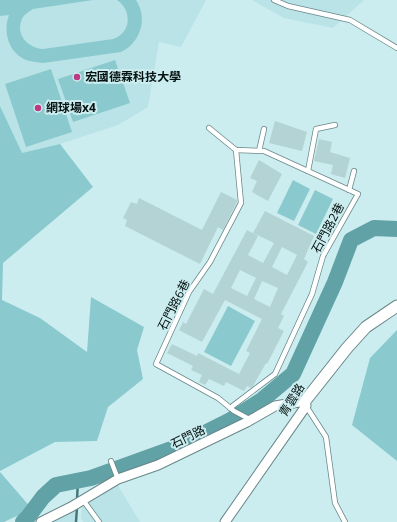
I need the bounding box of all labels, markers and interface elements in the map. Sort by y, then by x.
place label: 宏國德霖科技大學 [85,68,181,85]
marker: 宏國德霖科技大學 [72,72,82,82]
place label: 網球場x4 [46,99,96,116]
marker: 網球場x4 [33,103,43,113]
street label: 石門路2巷 [307,200,348,256]
street label: 石門路6巷 [154,276,194,333]
street label: 青雲路 [275,380,308,420]
street label: 石門路 [168,421,208,452]

